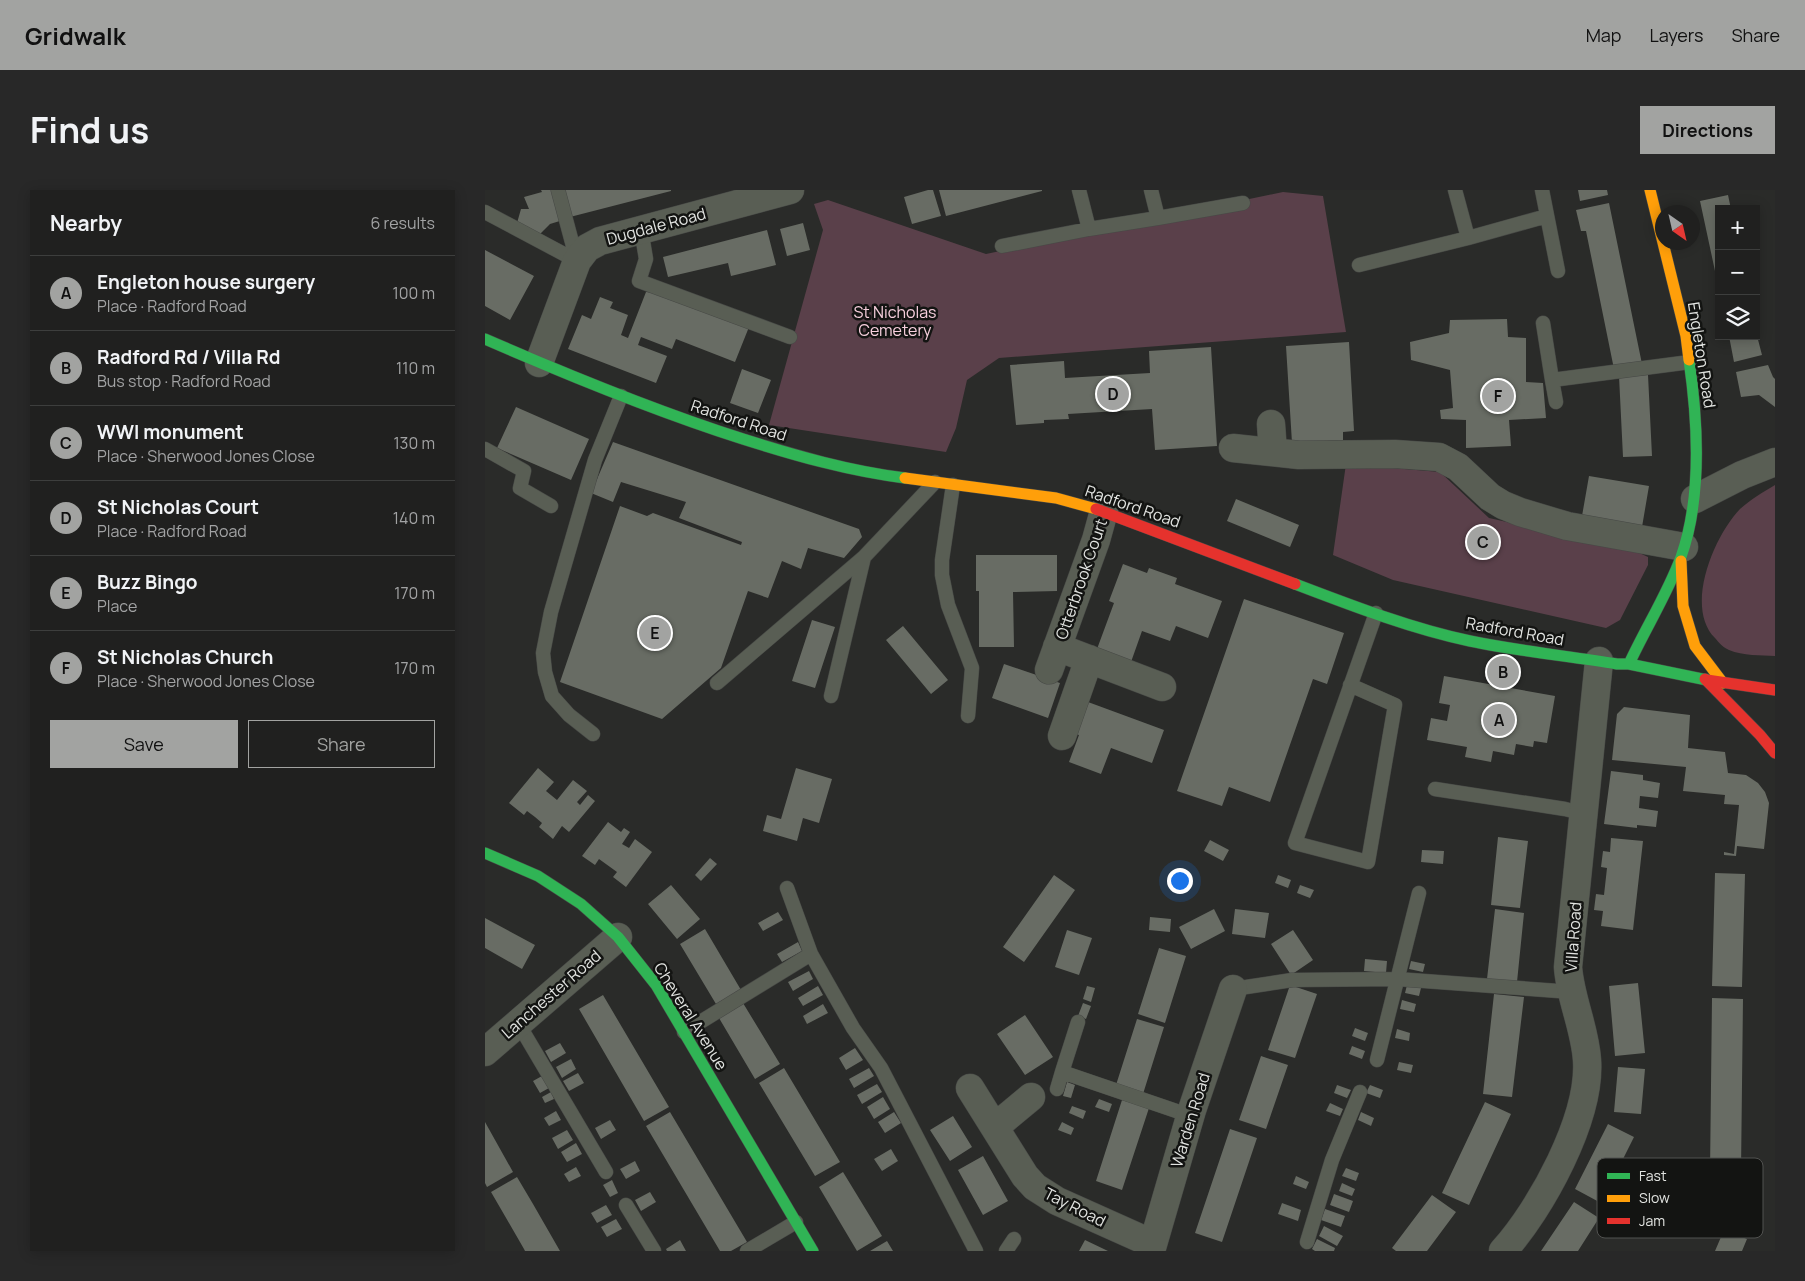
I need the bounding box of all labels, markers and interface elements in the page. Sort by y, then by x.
text: Gridwalk [25,19,126,52]
text: Map [1586,23,1621,47]
text: Layers [1649,23,1703,47]
text: Share [1731,23,1780,47]
text: Find us [30,106,149,154]
button: Directions [1640,106,1775,154]
street label: Dugdale Road [604,202,708,250]
north arrow [1655,205,1700,250]
map controls [1715,205,1760,340]
button: + [1715,205,1760,250]
text: Nearby [50,209,122,237]
text: 6 results [370,212,435,234]
button: − [1715,250,1760,295]
text: Engleton house surgery [97,269,315,295]
text: A [61,282,71,304]
text: 100 m [392,282,435,304]
text: Place · Radford Road [97,295,247,317]
button: layers [1715,295,1760,340]
street label: Engleton Road [1683,300,1721,410]
park label: St Nicholas Cemetery [853,301,937,341]
text: Radford Rd / Villa Rd [97,344,281,370]
text: B [61,357,71,379]
text: 110 m [396,357,435,379]
text: Bus stop · Radford Road [97,370,271,392]
pin: D [1097,375,1129,413]
pin: F [1482,377,1514,415]
street label: Radford Road [688,394,790,446]
text: WWI monument [97,419,244,445]
text: C [60,432,72,454]
text: 130 m [393,432,435,454]
text: Place · Sherwood Jones Close [97,445,315,467]
street label: Radford Road [1082,479,1184,533]
text: St Nicholas Court [97,494,259,520]
text: D [60,507,72,529]
text: 140 m [393,507,435,529]
street label: Otterbrook Court [1050,516,1112,642]
text: Place · Radford Road [97,520,247,542]
pin: C [1467,523,1499,561]
text: Buzz Bingo [97,569,198,595]
text: E [61,582,71,604]
text: 170 m [394,582,435,604]
text: Place [97,595,137,617]
street label: Radford Road [1464,612,1566,650]
pin: E [639,614,671,652]
text: St Nicholas Church [97,644,273,670]
pin: B [1487,653,1519,691]
text: F [62,657,70,679]
text: 170 m [394,657,435,679]
text: Place · Sherwood Jones Close [97,670,315,692]
pin: A [1483,701,1515,739]
button: Save [50,720,238,768]
button: Share [248,720,435,768]
your location [1167,868,1193,894]
street label: Villa Road [1560,901,1586,973]
street label: Lanchester Road [497,945,605,1043]
street label: Cheveral Avenue [649,958,733,1074]
street label: Warden Road [1165,1070,1215,1170]
legend [1597,1158,1763,1238]
text: Fast [1639,1166,1667,1185]
street label: Tay Road [1040,1182,1110,1232]
text: Slow [1639,1188,1670,1207]
text: Jam [1639,1211,1665,1230]

